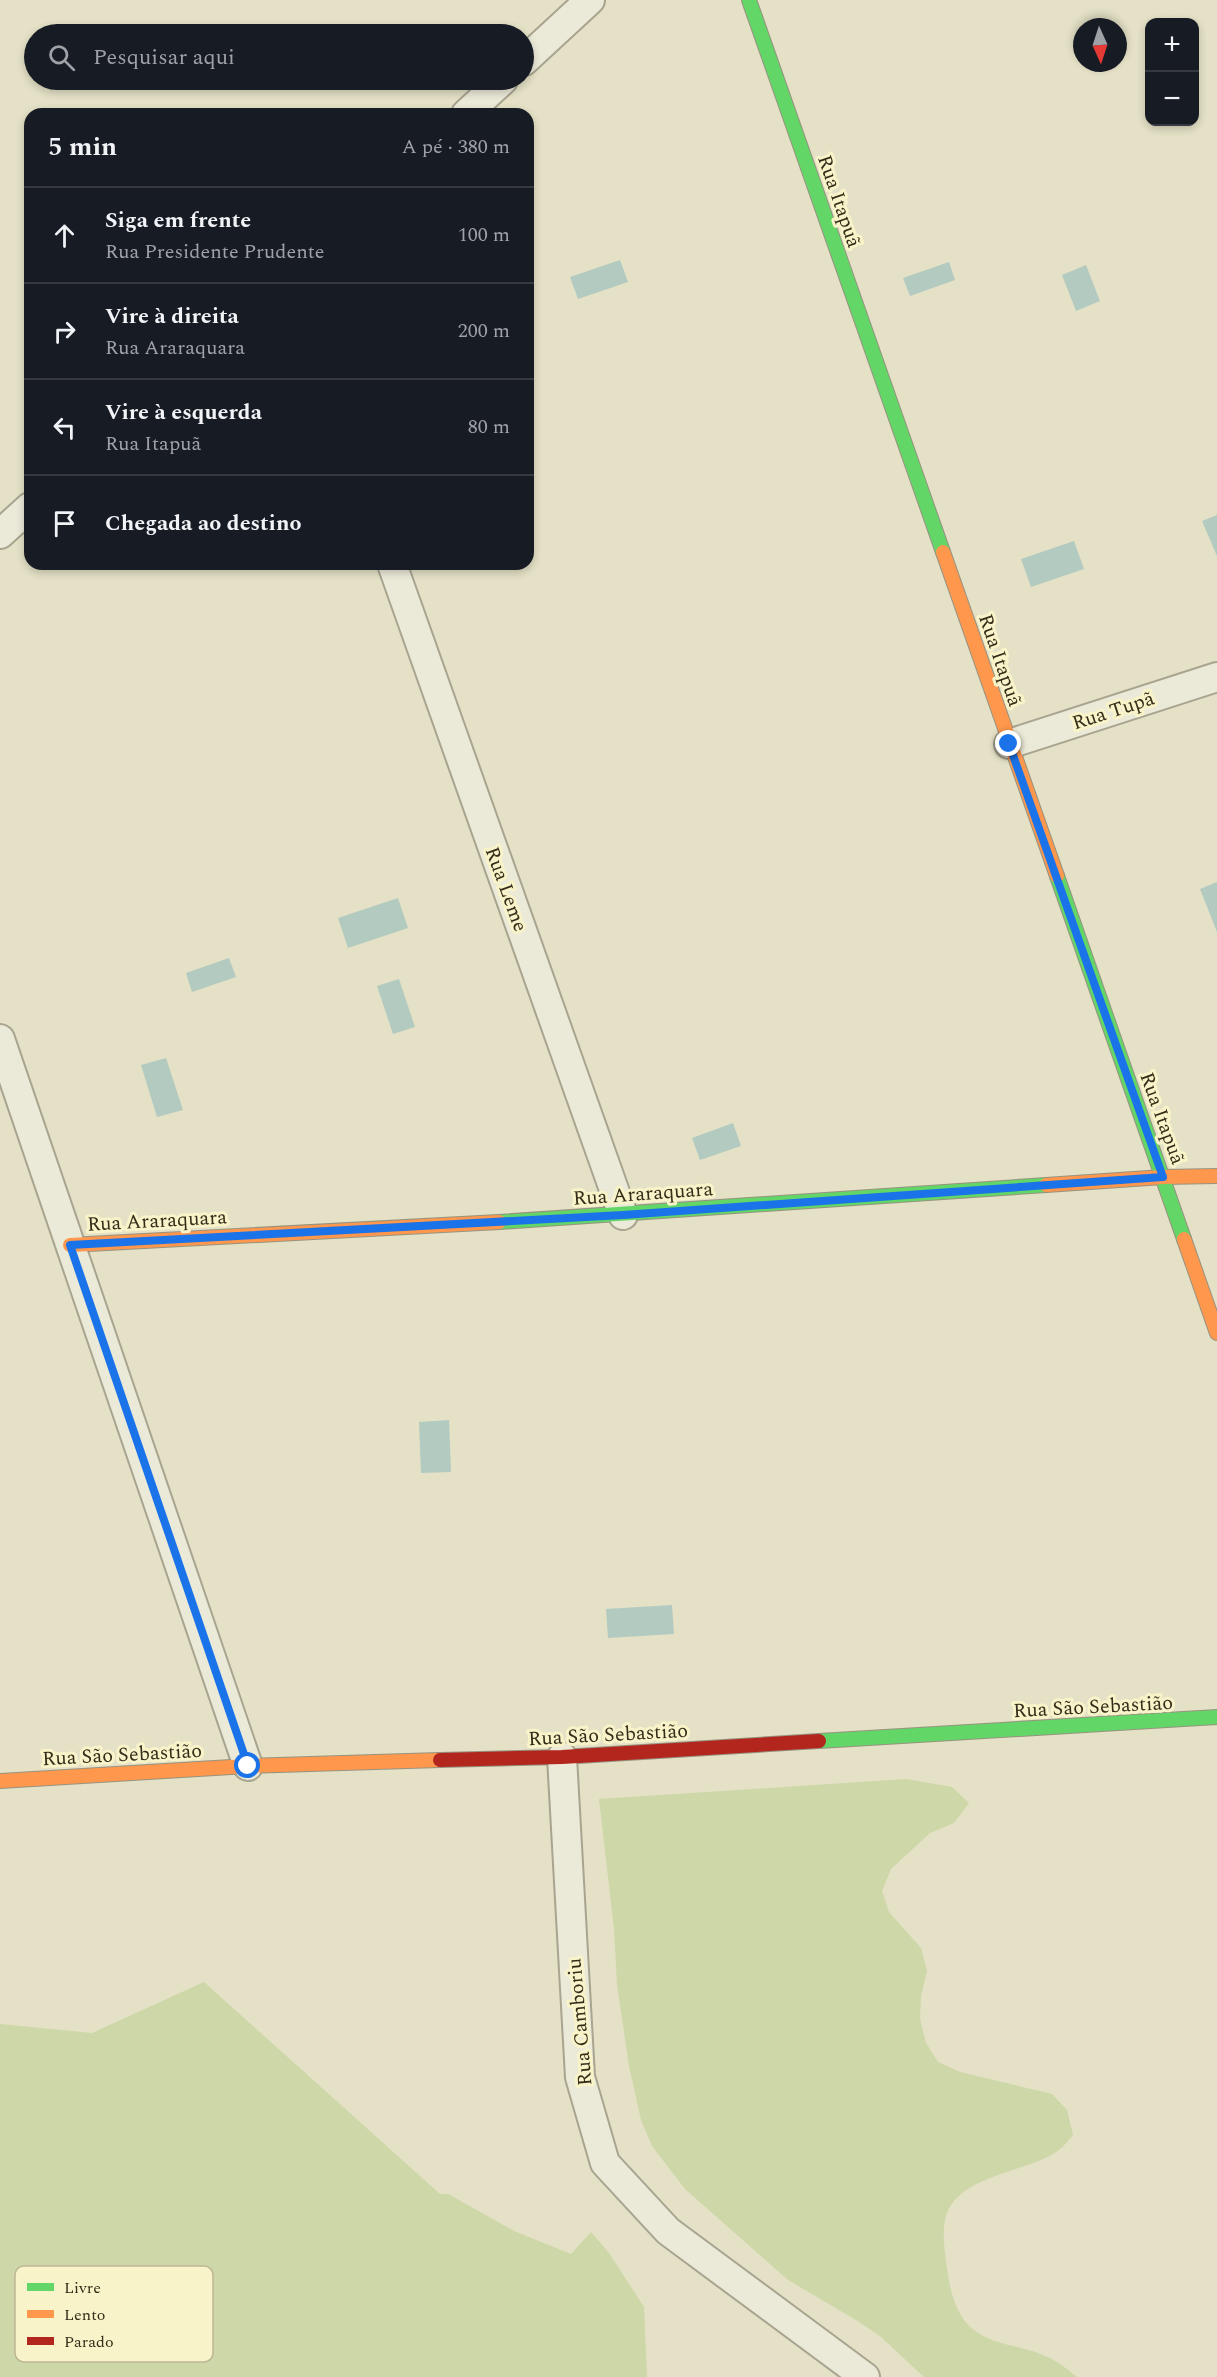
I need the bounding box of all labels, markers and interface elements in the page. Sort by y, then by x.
north arrow [1073,18,1127,72]
map controls [1145,18,1199,126]
button: + [1145,18,1199,72]
search box [24,24,534,90]
icon: search [45,41,78,74]
text: Pesquisar aqui [93,41,235,74]
button: − [1145,72,1199,126]
text: 5 min [48,127,117,167]
text: A pé · 380 m [402,132,510,162]
street label: Rua Itapuã [809,151,869,252]
text: Siga em frente [105,204,251,237]
icon: ahead [48,219,81,252]
text: 100 m [458,220,510,250]
text: Rua Presidente Prudente [105,237,325,267]
text: Vire à direita [105,300,239,333]
icon: right [48,315,81,348]
text: 200 m [458,316,510,346]
text: Rua Araraquara [105,333,245,363]
text: Vire à esquerda [105,396,262,429]
icon: left [48,411,81,444]
text: 80 m [468,412,510,442]
text: Rua Itapuã [105,429,201,459]
icon: arrive [48,507,81,540]
text: Chegada ao destino [105,507,302,540]
street label: Rua Itapuã [970,610,1030,711]
street label: Rua Tupã [1068,683,1159,738]
route end [995,730,1021,756]
street label: Rua Leme [477,843,535,936]
street label: Rua Itapuã [1132,1068,1193,1169]
street label: Rua Araraquara [572,1174,714,1214]
street label: Rua Araraquara [86,1202,228,1240]
street label: Rua São Sebastião [1012,1688,1174,1726]
street label: Rua São Sebastião [527,1716,689,1754]
street label: Rua São Sebastião [41,1736,203,1774]
route start [234,1752,260,1778]
street label: Rua Camboriu [559,1957,601,2087]
legend [15,2266,213,2362]
text: Livre [64,2276,101,2300]
text: Lento [64,2303,105,2327]
text: Parado [64,2330,114,2354]

